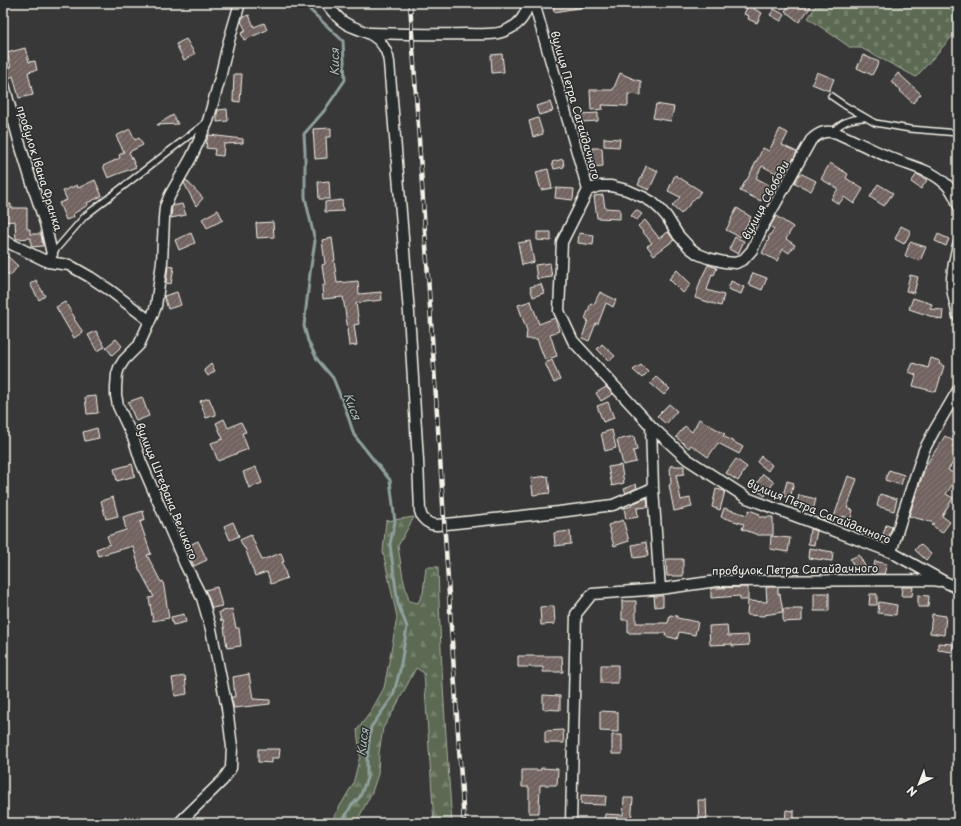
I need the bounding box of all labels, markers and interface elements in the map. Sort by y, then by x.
street label: вулиця Петра Сагайдачного [547,29,605,181]
water label: Кися [325,46,343,76]
street label: провулок Івана Франка [13,103,67,233]
street label: вулиця Свободи [737,157,793,243]
water label: Кися [340,390,367,424]
street label: вулиця Штефана Великого [132,420,202,562]
street label: вулиця Петра Сагайдачного [744,474,894,548]
street label: провулок Петра Сагайдачного [712,559,878,579]
water label: Кися [351,725,373,757]
north arrow [899,764,939,804]
text: N [903,782,921,801]

